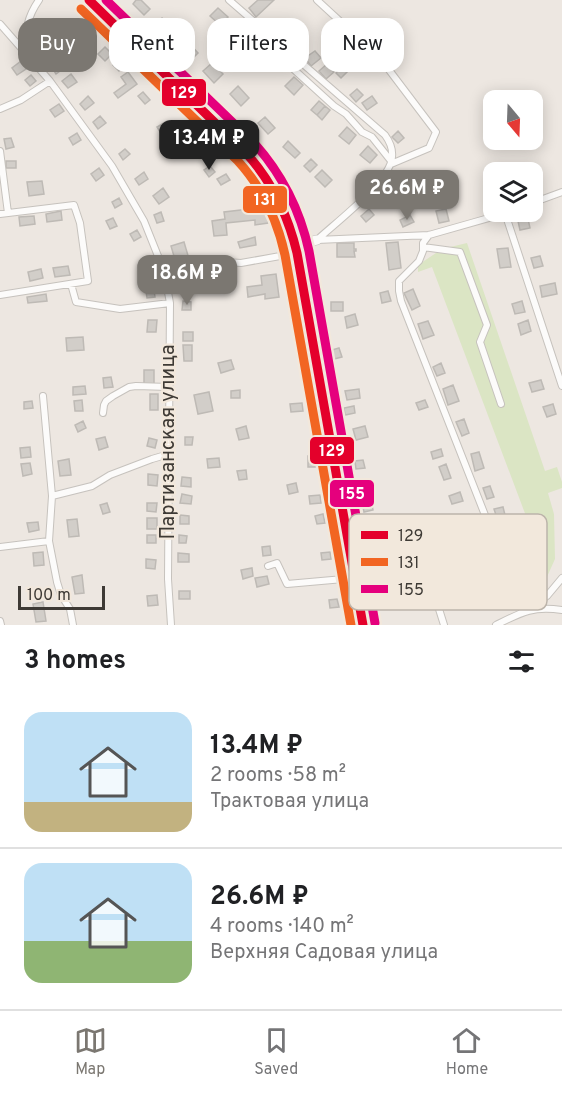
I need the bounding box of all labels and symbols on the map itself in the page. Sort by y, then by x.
line badge: 129 [161,78,207,107]
text: 129 [171,84,197,104]
north arrow [483,90,543,150]
pin: 13.4M ₽ [154,120,264,171]
pin: 26.6M ₽ [352,170,462,221]
line badge: 131 [242,185,288,214]
text: 131 [254,191,276,211]
pin: 18.6M ₽ [132,255,242,306]
street label: Партизанская улица [156,344,182,540]
line badge: 129 [309,436,355,465]
text: 129 [319,442,345,462]
line badge: 155 [329,479,375,508]
text: 155 [339,485,365,505]
legend [349,514,547,610]
text: 129 [398,527,423,547]
text: 131 [398,554,420,574]
text: 155 [398,581,424,601]
scale bar [18,583,105,610]

